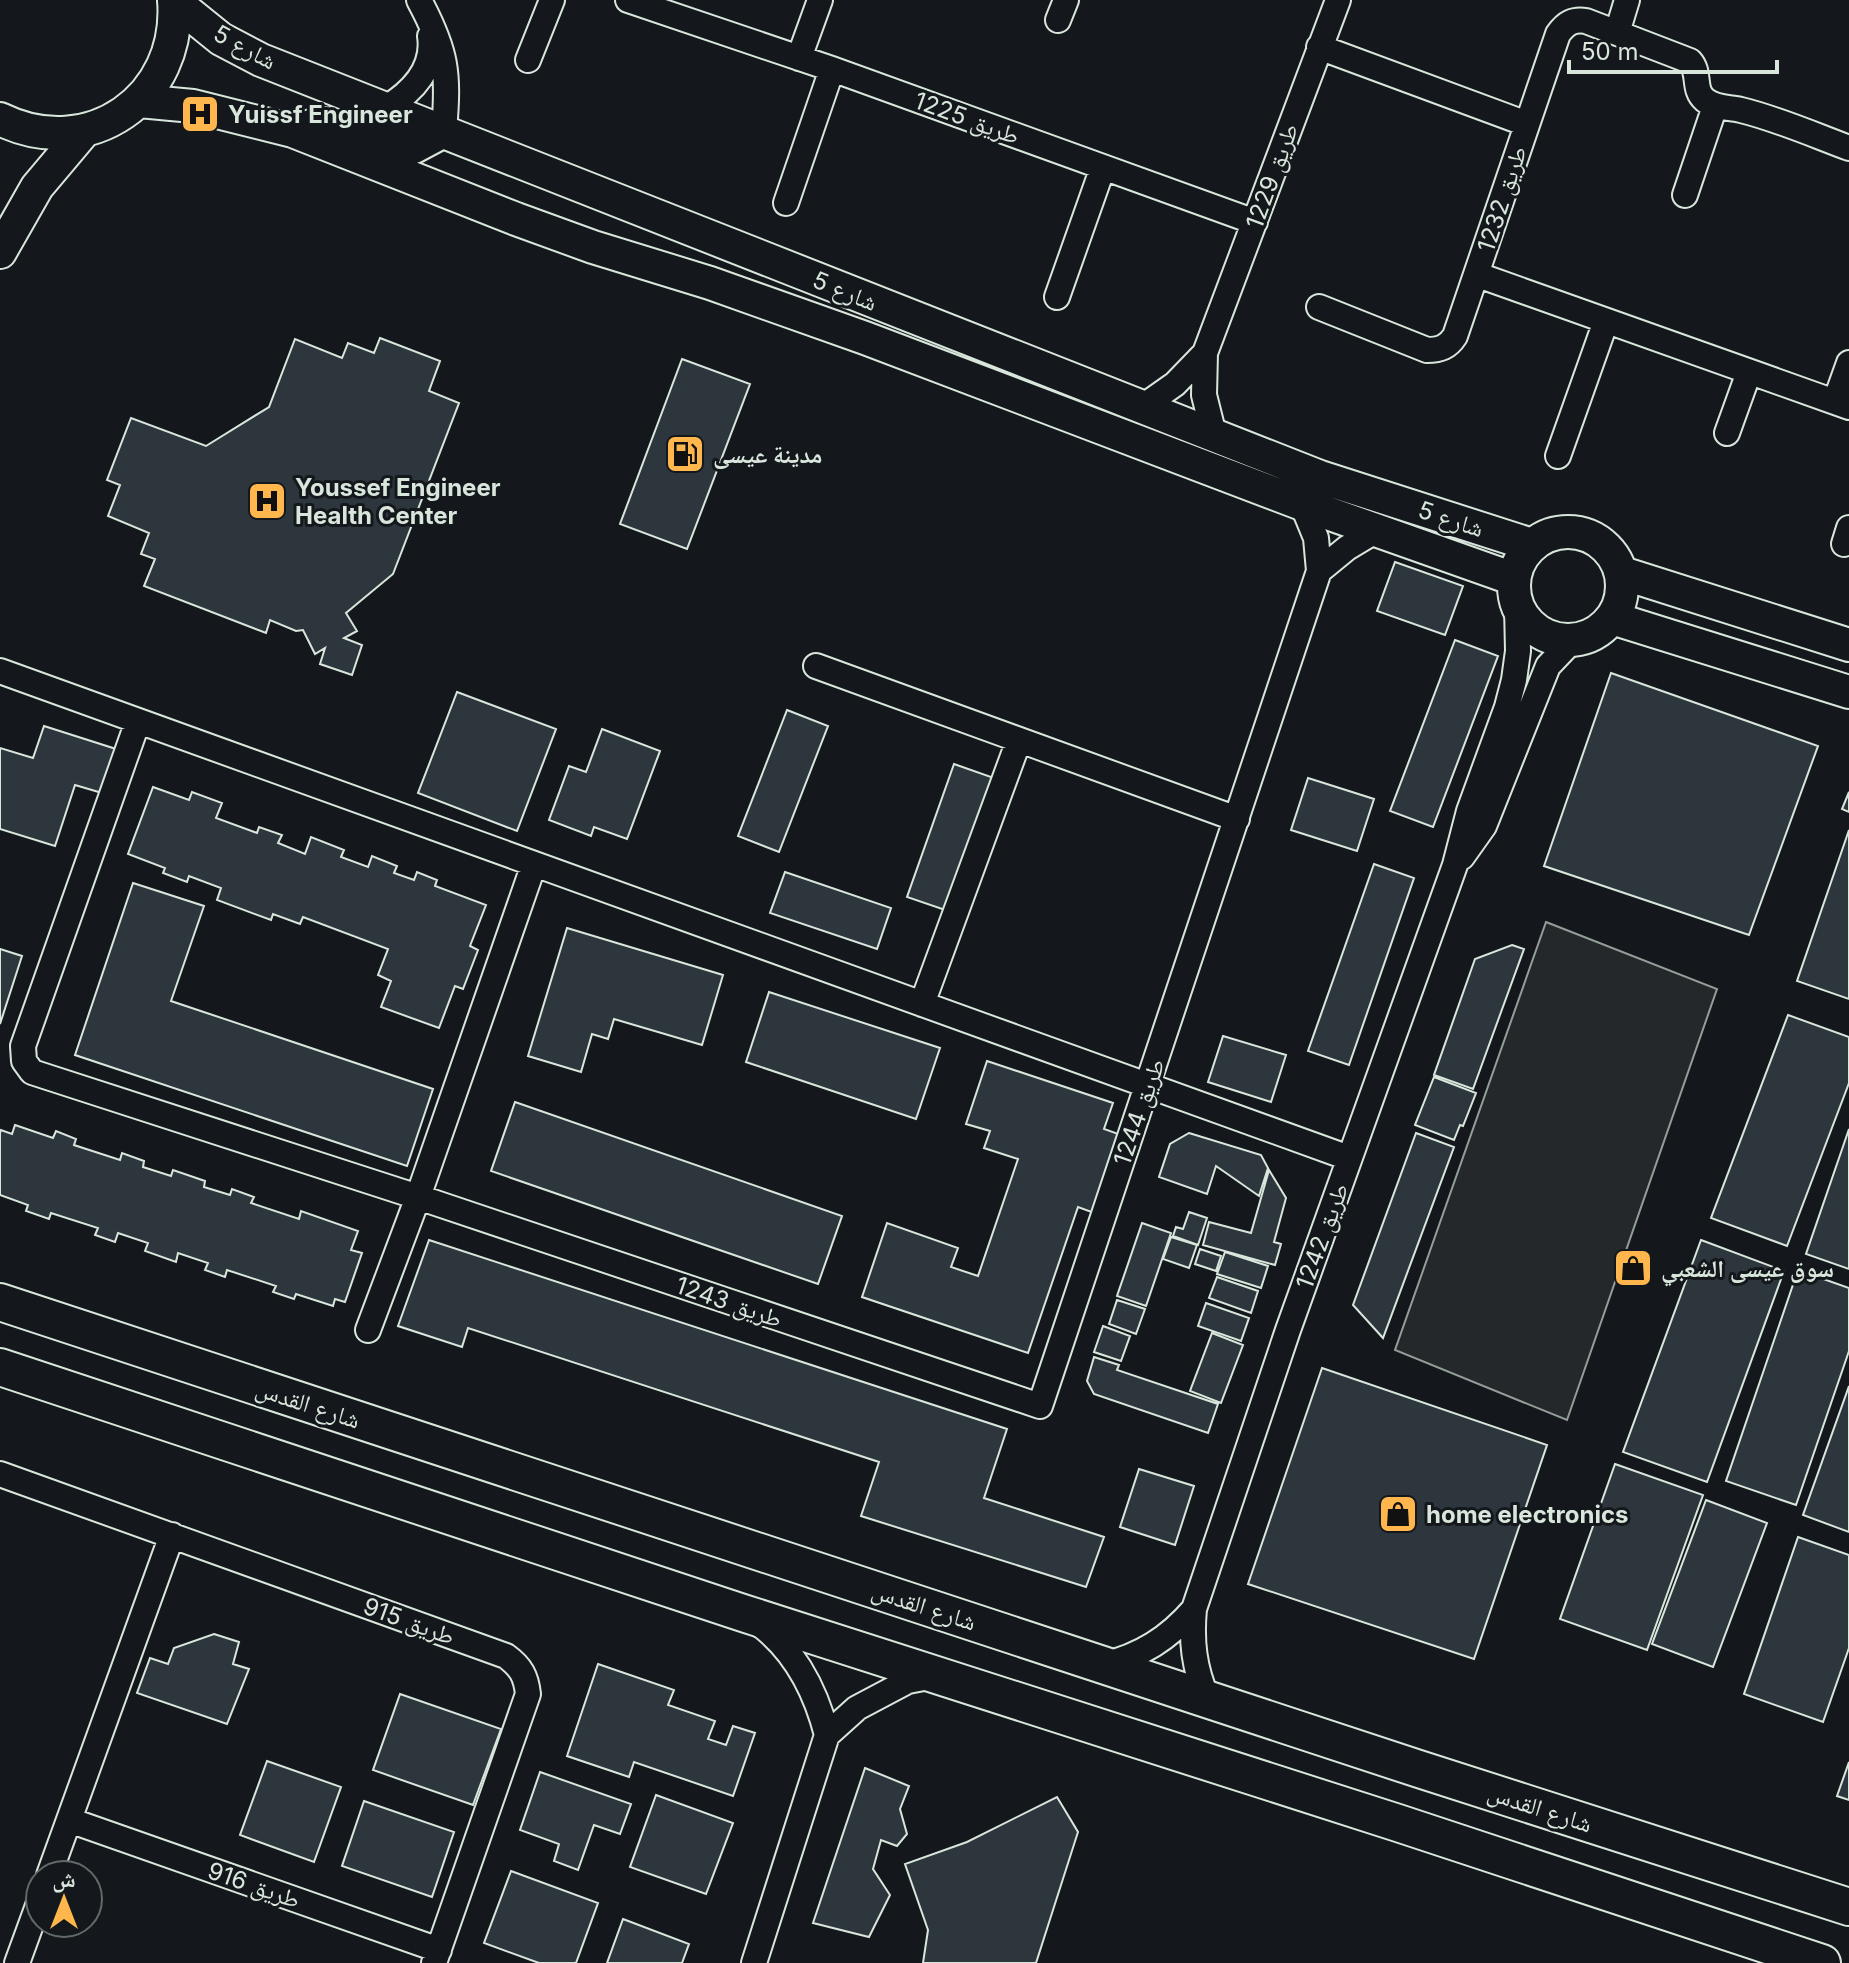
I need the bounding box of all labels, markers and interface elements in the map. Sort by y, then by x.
street label: شارع 5 [208,18,281,76]
scale bar [1569,24,1777,74]
text: 50 m [1581,37,1639,66]
street label: طريق 1225 [911,86,1023,150]
hospital icon: Yuissf Engineer [179,93,221,135]
place label: Yuissf Engineer [228,100,413,129]
street label: طريق 1229 [1240,119,1304,233]
street label: طريق 1232 [1471,142,1533,256]
street label: شارع 5 [808,265,881,318]
fuel station icon: مدينة عيسى [664,433,706,475]
place label: مدينة عيسى [713,440,822,469]
place label: Youssef Engineer Health Center [295,473,501,530]
hospital icon: Youssef Engineer Health Center [246,480,288,522]
street label: شارع 5 [1414,495,1487,544]
street label: طريق 1244 [1107,1055,1171,1169]
street label: طريق 1242 [1290,1179,1354,1293]
shop icon: سوق عيسى الشعبي [1612,1247,1654,1289]
place label: سوق عيسى الشعبي [1661,1254,1834,1287]
street label: طريق 1243 [672,1270,786,1334]
street label: شارع القدس [252,1373,364,1435]
shop icon: home electronics [1377,1493,1419,1535]
place label: home electronics [1426,1500,1628,1529]
street label: شارع القدس [868,1575,980,1637]
street label: طريق 915 [359,1591,459,1651]
street label: شارع القدس [1484,1777,1596,1839]
street label: طريق 916 [204,1856,304,1914]
north arrow [24,1859,104,1939]
text: ش [52,1866,76,1893]

